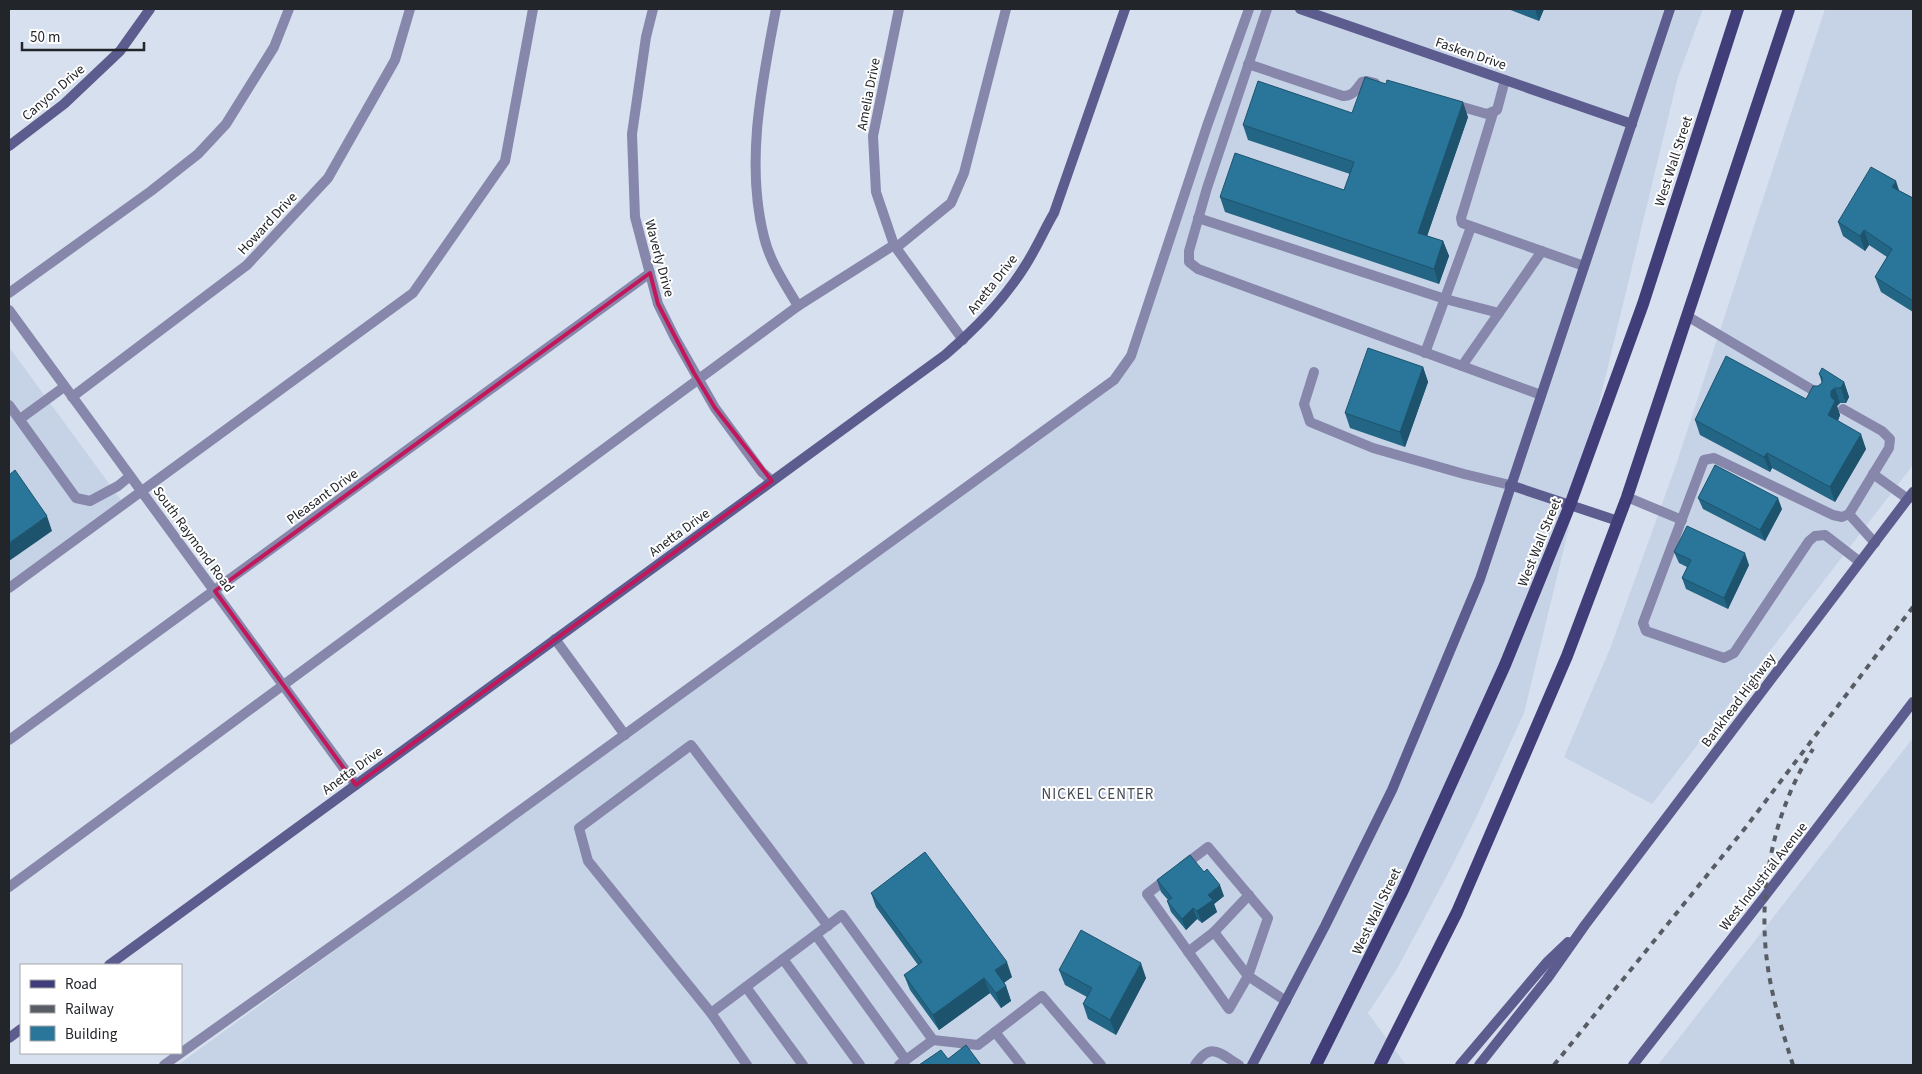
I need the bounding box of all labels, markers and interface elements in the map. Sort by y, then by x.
scale bar [22,20,145,52]
text: 50 m [30,27,60,48]
street label: Fasken Drive [1433,32,1509,75]
street label: Amelia Drive [852,56,886,132]
street label: Canyon Drive [18,60,90,126]
street label: West Wall Street [1650,113,1698,209]
street label: Howard Drive [233,188,302,259]
street label: Waverly Drive [639,217,679,299]
street label: Anetta Drive [963,250,1023,319]
street label: Pleasant Drive [283,464,362,530]
street label: South Raymond Road [148,482,239,597]
street label: West Wall Street [1513,495,1567,590]
street label: Anetta Drive [645,504,714,562]
street label: Bankhead Highway [1697,649,1781,752]
street label: Anetta Drive [318,742,387,800]
district label: NICKEL CENTER [1042,784,1154,805]
street label: West Industrial Avenue [1715,818,1813,935]
street label: West Wall Street [1347,865,1407,958]
legend [20,964,182,1054]
text: Road [65,974,97,995]
text: Railway [65,999,114,1020]
text: Building [65,1024,118,1045]

